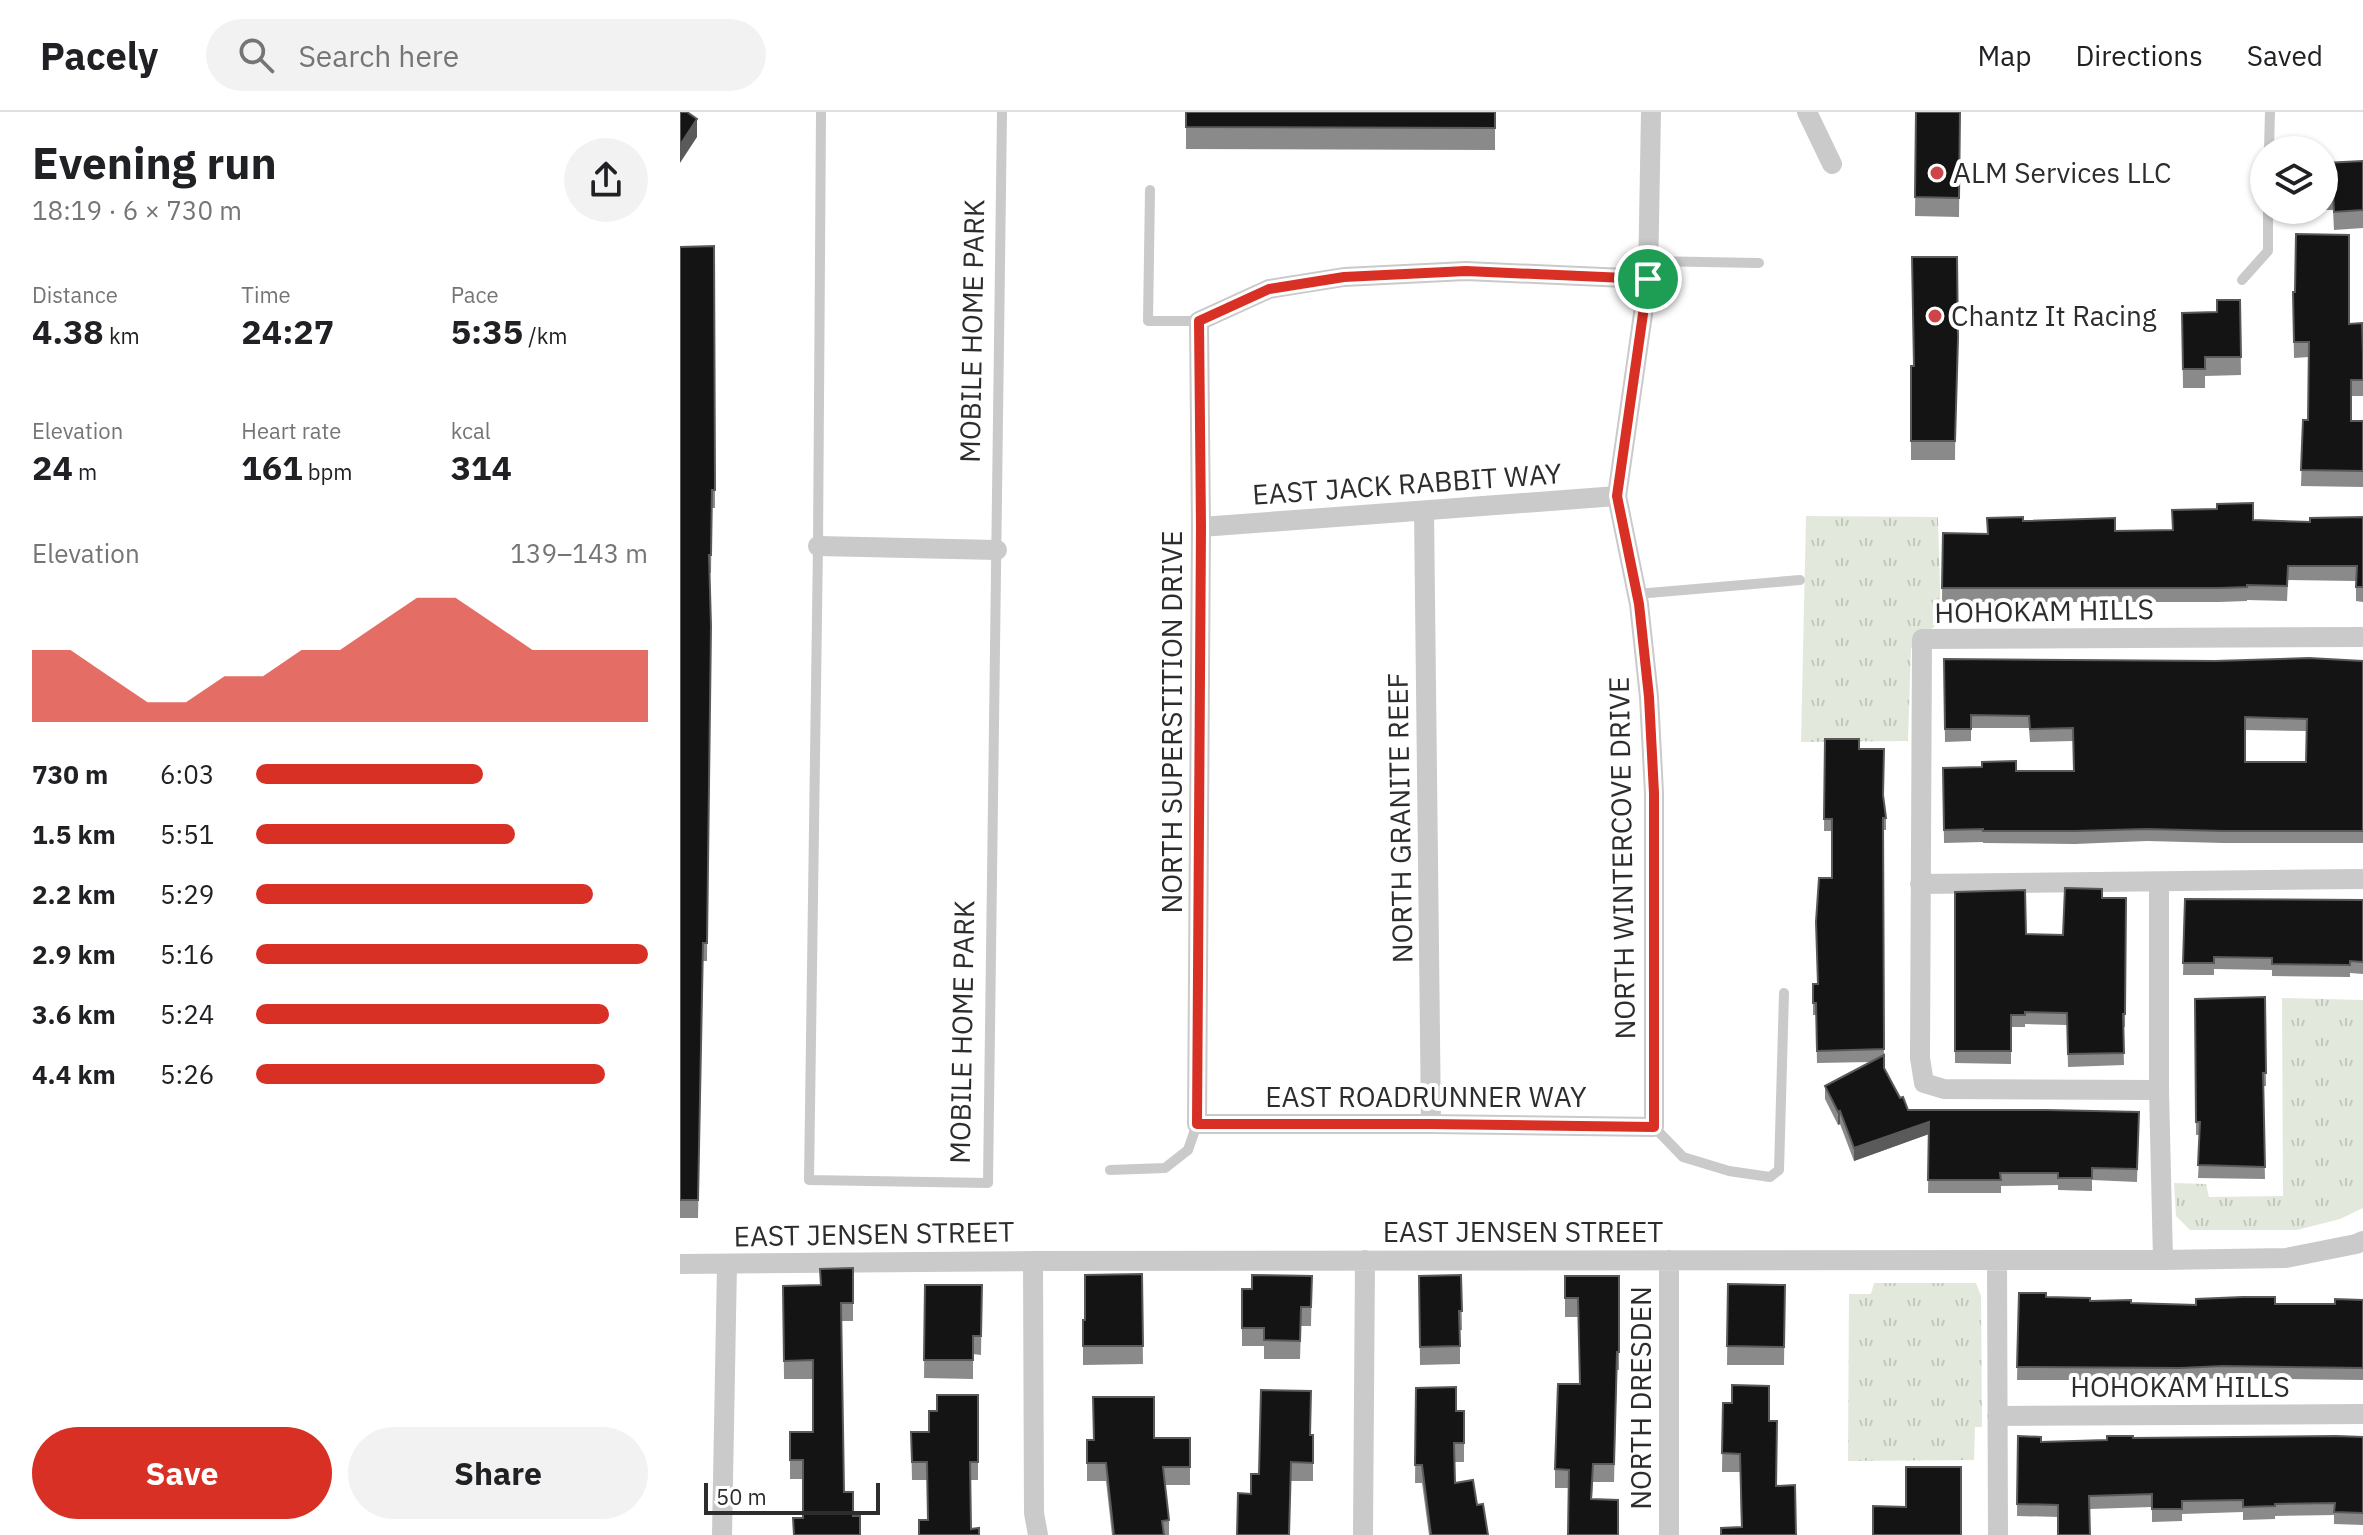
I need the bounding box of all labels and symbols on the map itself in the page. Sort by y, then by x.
place label: ALM Services LLC [1953,154,2171,191]
marker: ALM Services LLC [1928,164,1946,182]
street label: MOBILE HOME PARK [951,199,992,463]
pin [1614,245,1682,313]
place label: Chantz It Racing [1951,297,2157,334]
marker: Chantz It Racing [1926,307,1944,325]
street label: EAST JACK RABBIT WAY [1251,454,1563,513]
street label: NORTH SUPERSTITION DRIVE [1153,530,1190,914]
street label: HOHOKAM HILLS [1934,590,2154,631]
street label: NORTH GRANITE REEF [1378,672,1421,964]
street label: NORTH WINTERCOVE DRIVE [1600,676,1643,1040]
street label: MOBILE HOME PARK [941,900,982,1164]
street label: EAST ROADRUNNER WAY [1265,1078,1587,1115]
street label: EAST JENSEN STREET [733,1213,1015,1254]
street label: EAST JENSEN STREET [1383,1213,1663,1250]
street label: NORTH DRESDEN [1622,1286,1659,1510]
street label: HOHOKAM HILLS [2070,1368,2290,1405]
scale bar [704,1479,880,1515]

